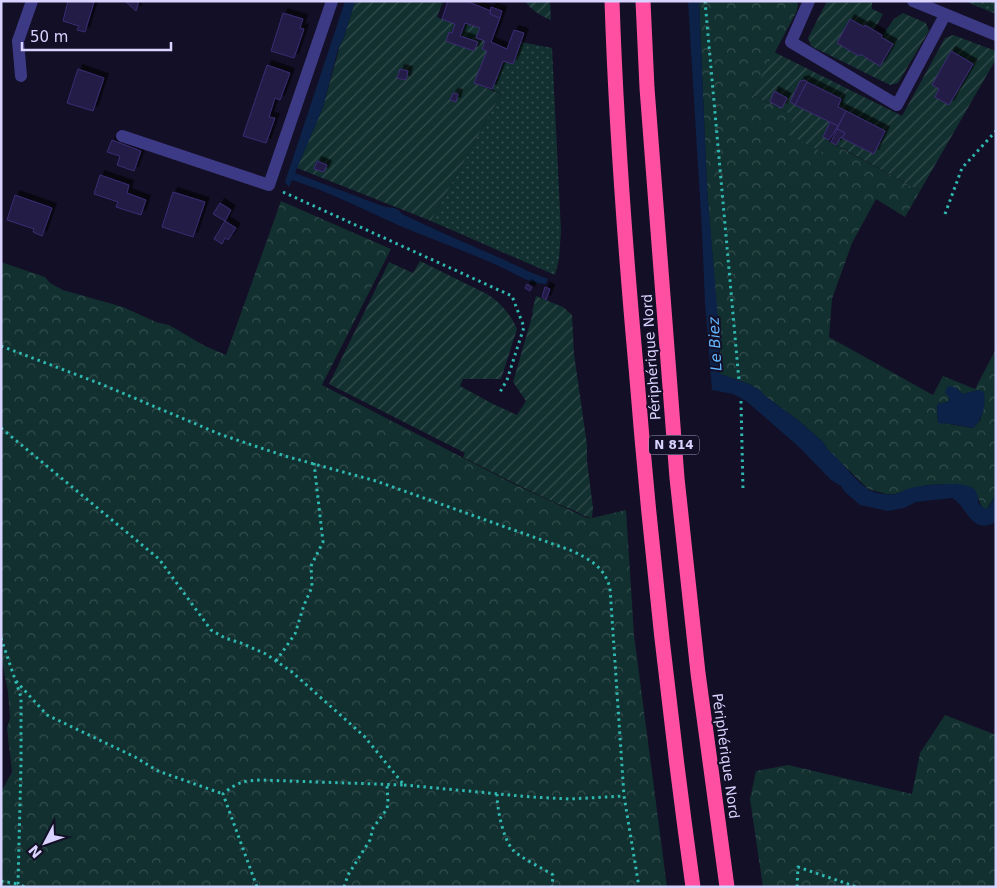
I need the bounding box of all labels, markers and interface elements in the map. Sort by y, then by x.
scale bar [22,20,171,52]
text: 50 m [30,28,68,46]
street label: Périphérique Nord [639,293,663,421]
water label: Le Biez [705,315,725,371]
road number: N 814 [649,436,699,454]
street label: Périphérique Nord [709,692,743,820]
north arrow [20,818,70,868]
text: N [25,842,45,861]

